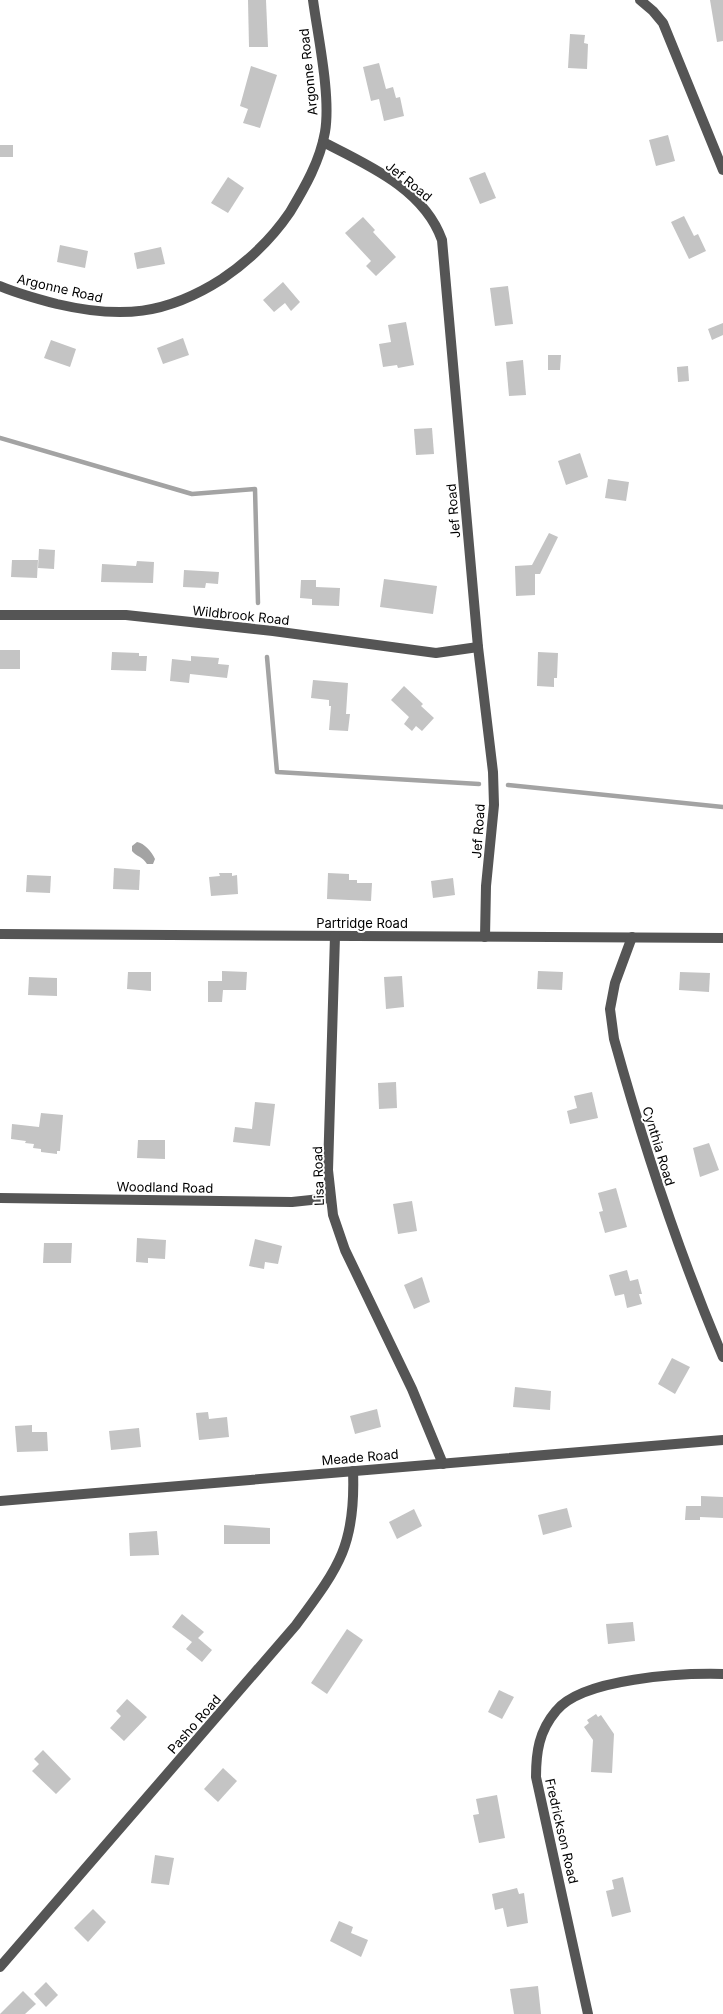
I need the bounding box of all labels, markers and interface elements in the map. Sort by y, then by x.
street label: Argonne Road [295,28,321,116]
street label: Jef Road [383,158,435,204]
street label: Argonne Road [16,270,104,306]
street label: Jef Road [443,483,463,539]
street label: Wildbrook Road [192,602,290,628]
street label: Jef Road [468,803,488,859]
street label: Partridge Road [316,915,408,931]
street label: Cynthia Road [639,1105,679,1187]
street label: Lisa Road [309,1146,327,1206]
street label: Woodland Road [116,1178,214,1196]
street label: Meade Road [321,1446,399,1468]
street label: Pasho Road [164,1691,224,1757]
street label: Fredrickson Road [542,1777,582,1885]

